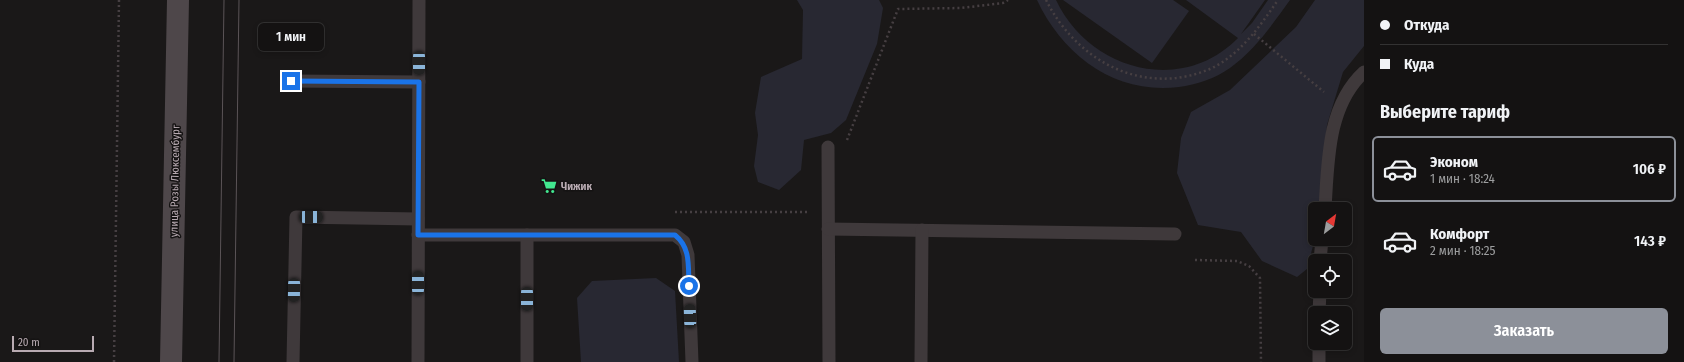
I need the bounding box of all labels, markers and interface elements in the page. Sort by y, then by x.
text: Откуда [1404,16,1449,34]
callout: 1 мин [258,23,324,51]
text: 1 мин [276,29,306,44]
car [413,51,425,75]
text: Куда [1404,55,1434,73]
route end [282,72,300,90]
text: Выберите тариф [1380,101,1510,123]
street label: улица Розы Люксембург [168,124,182,237]
icon: car [1382,151,1418,187]
text: Эконом [1430,153,1478,171]
text: 106 ₽ [1633,160,1666,178]
text: 1 мин · 18:24 [1430,171,1495,186]
supermarket icon: Чижик [540,177,558,195]
place label: Чижик [561,180,592,193]
north arrow [1308,202,1352,246]
map controls [1308,202,1352,350]
car [299,211,323,223]
icon: car [1382,223,1418,259]
text: Комфорт [1430,225,1489,243]
text: 143 ₽ [1634,232,1666,250]
text: 2 мин · 18:25 [1430,243,1496,258]
button: locate [1308,254,1352,298]
car [412,271,424,295]
route start [680,277,698,295]
car [288,278,300,302]
car [521,287,533,311]
car [684,304,696,328]
button: layers [1308,306,1352,350]
button: Заказать [1380,308,1668,354]
scale bar [12,334,94,353]
text: 20 m [18,336,40,349]

